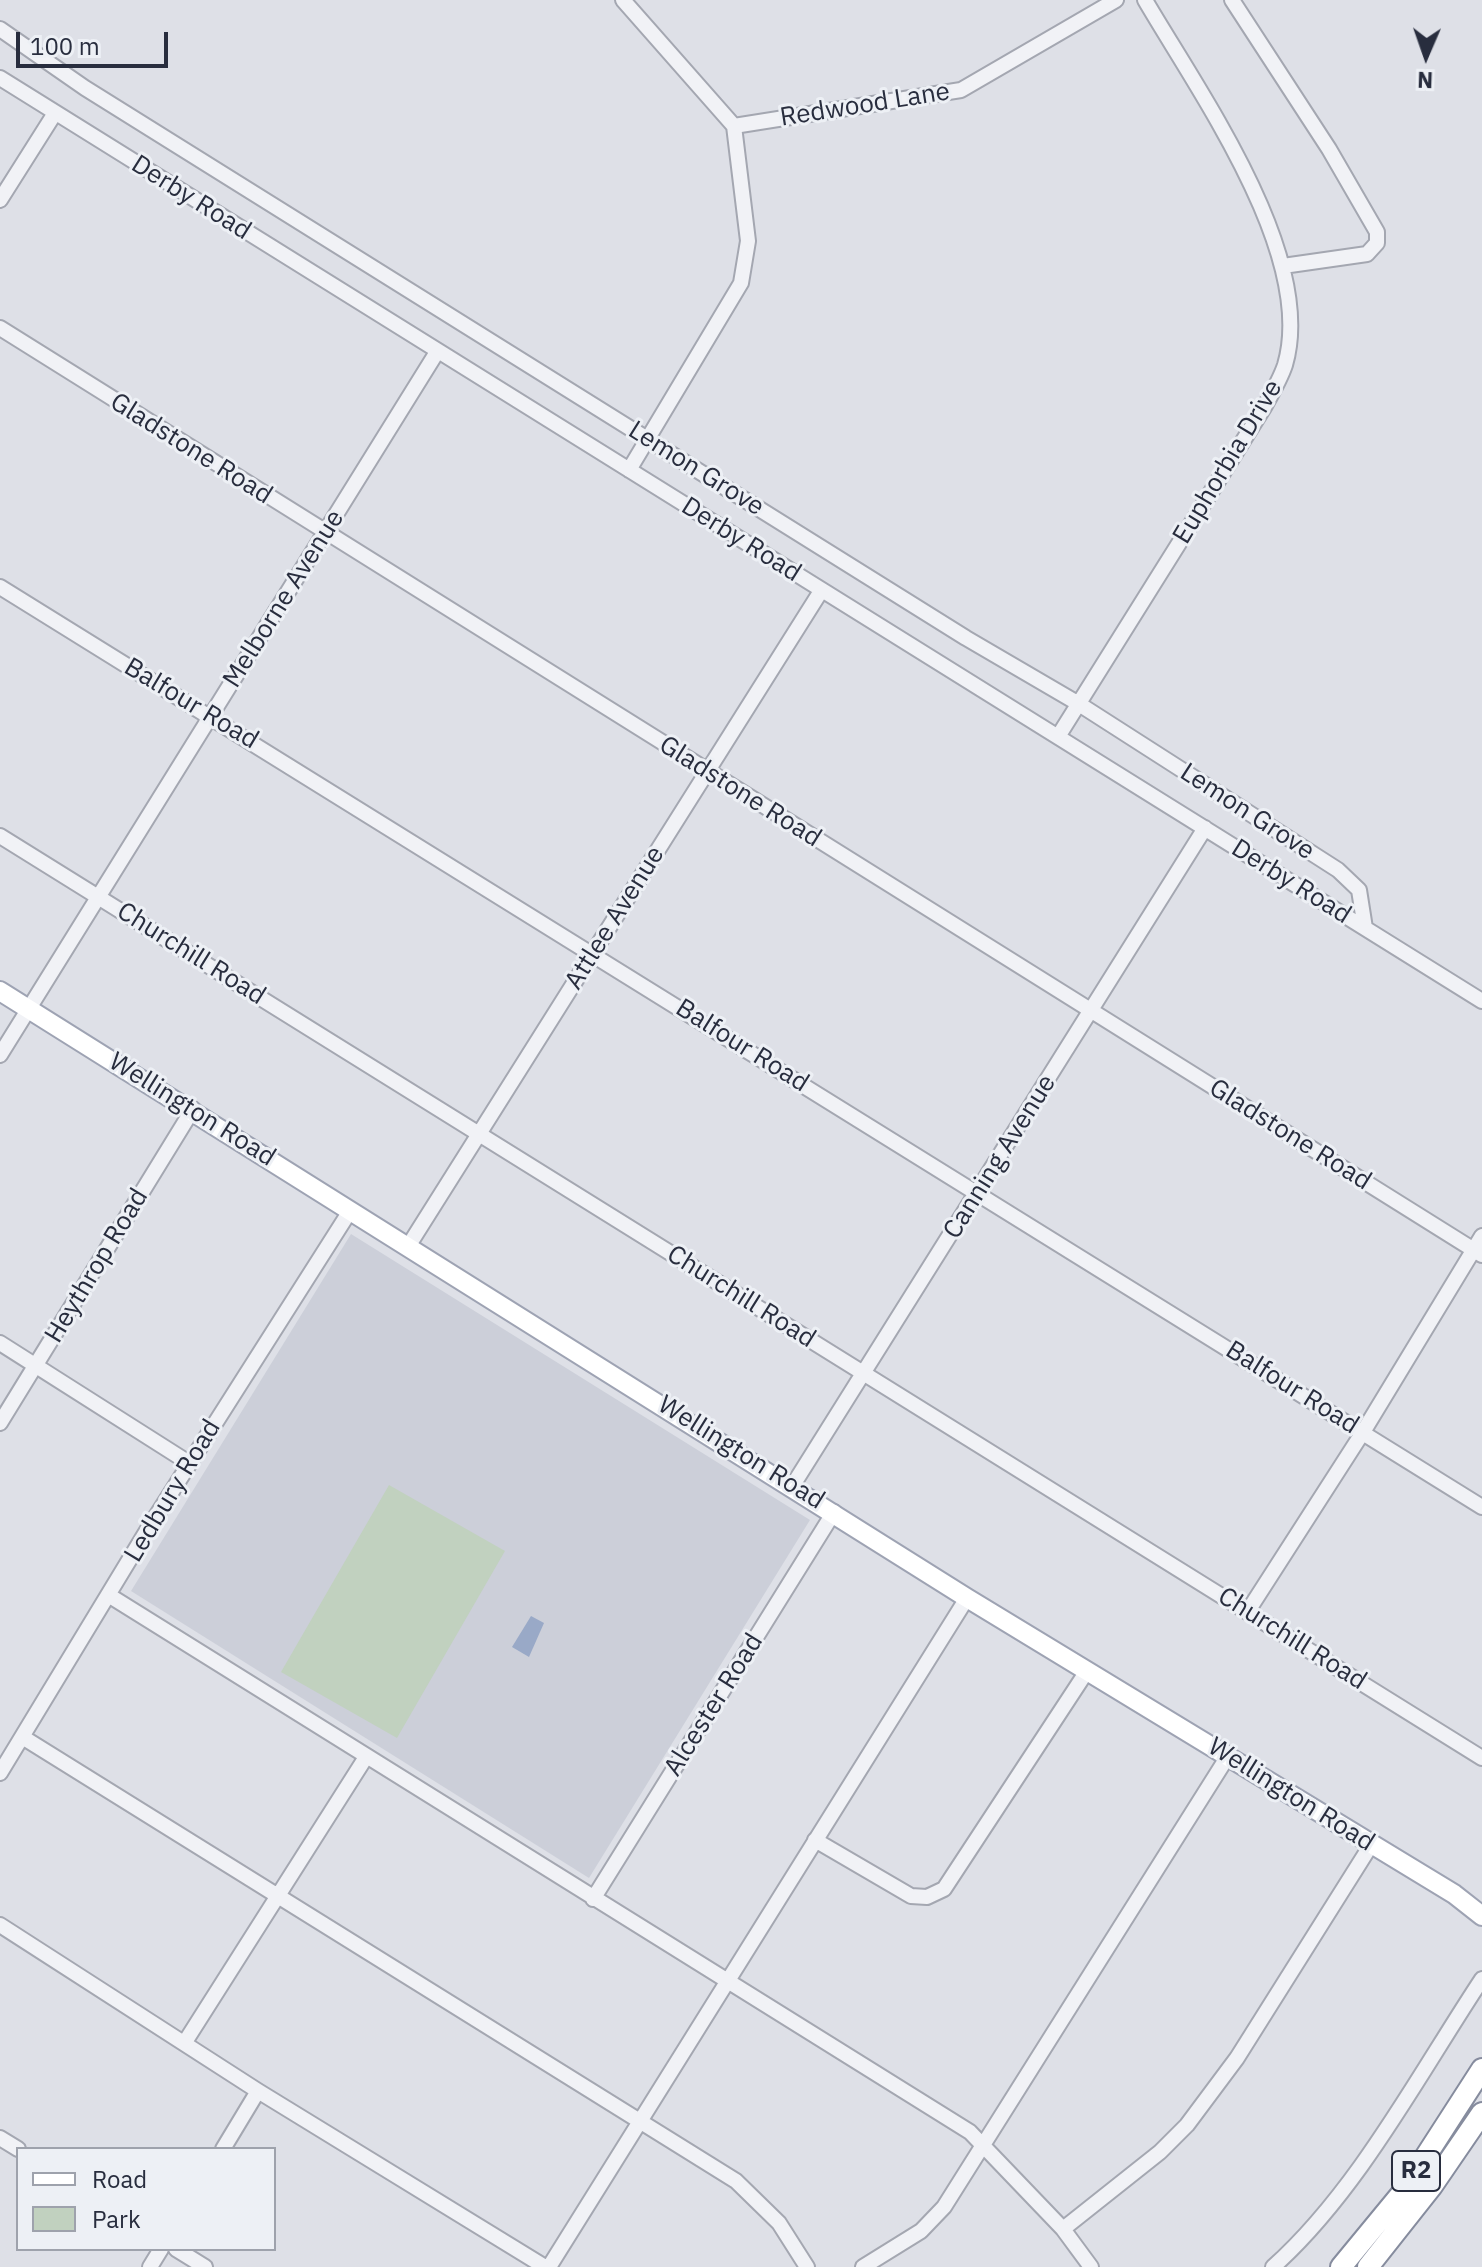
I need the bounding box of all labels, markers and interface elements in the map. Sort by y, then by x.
scale bar [20,16,172,66]
north arrow [1386,16,1466,96]
text: 100 m [30,30,100,62]
text: N [1417,66,1434,95]
street label: Redwood Lane [778,76,952,134]
street label: Derby Road [125,149,257,247]
street label: Euphorbia Drive [1167,374,1289,550]
street label: Gladstone Road [104,387,278,511]
street label: Lemon Grove [622,415,770,523]
street label: Derby Road [675,491,807,589]
street label: Melborne Avenue [217,504,351,694]
street label: Balfour Road [118,652,264,756]
street label: Gladstone Road [653,730,827,854]
street label: Lemon Grove [1174,757,1320,867]
street label: Derby Road [1225,833,1357,931]
street label: Attlee Avenue [559,841,671,995]
street label: Churchill Road [111,896,271,1012]
street label: Balfour Road [670,993,814,1099]
street label: Wellington Road [103,1046,281,1174]
street label: Canning Avenue [937,1069,1063,1245]
street label: Gladstone Road [1203,1073,1377,1197]
street label: Heythrop Road [39,1183,155,1349]
street label: Churchill Road [661,1239,821,1355]
street label: Balfour Road [1220,1335,1364,1441]
street label: Wellington Road [652,1389,830,1517]
street label: Ledbury Road [118,1414,228,1568]
street label: Churchill Road [1212,1581,1372,1697]
street label: Alcester Road [658,1628,770,1782]
street label: Wellington Road [1202,1731,1380,1859]
legend [16,2147,276,2251]
road number: R2 [1392,2151,1440,2191]
text: Road [92,2163,147,2195]
text: Park [92,2203,141,2235]

